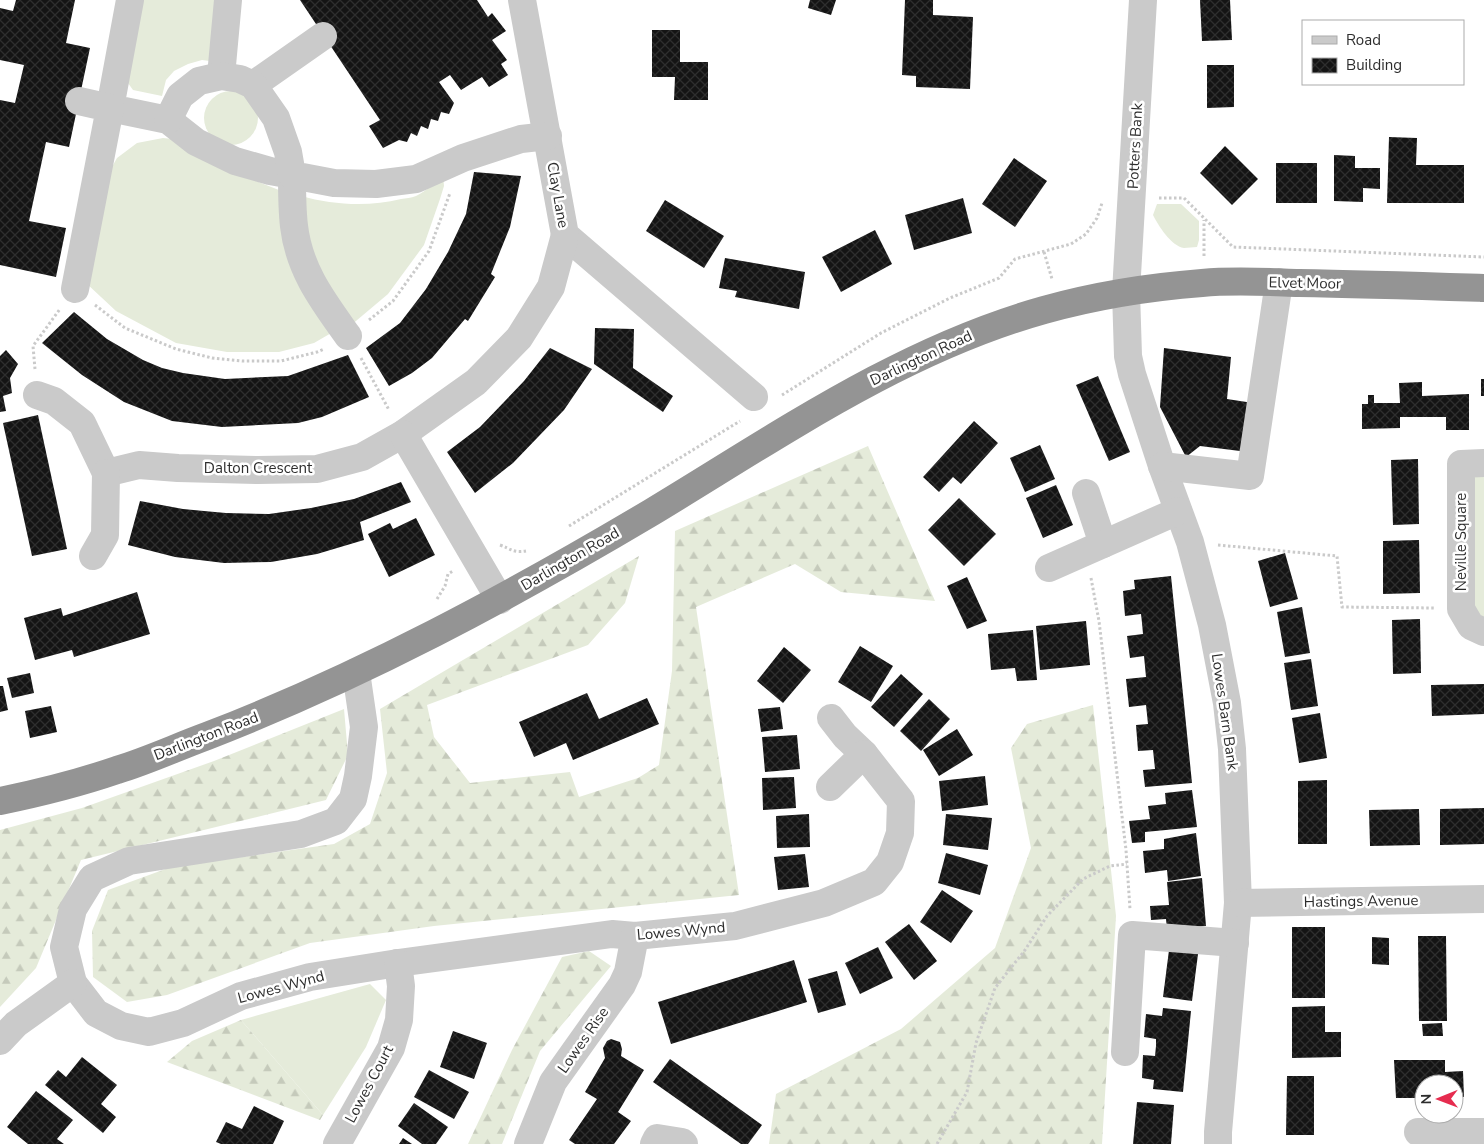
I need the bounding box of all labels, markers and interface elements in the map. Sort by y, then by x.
legend [1302,20,1464,85]
text: Road [1346,30,1381,50]
text: Building [1346,55,1402,75]
street label: Potters Bank [1123,102,1147,190]
street label: Clay Lane [542,160,574,230]
street label: Elvet Moor [1269,272,1342,294]
street label: Darlington Road [867,326,975,390]
street label: Dalton Crescent [204,458,313,478]
street label: Neville Square [1451,493,1471,591]
street label: Darlington Road [517,523,623,595]
street label: Lowes Barn Bank [1207,652,1243,772]
street label: Darlington Road [151,707,261,765]
street label: Hastings Avenue [1303,890,1419,912]
street label: Lowes Wynd [636,917,726,945]
street label: Lowes Wynd [235,966,327,1008]
street label: Lowes Rise [553,1003,613,1077]
street label: Lowes Court [340,1041,398,1126]
north arrow [1414,1074,1464,1124]
text: N [1417,1094,1436,1105]

